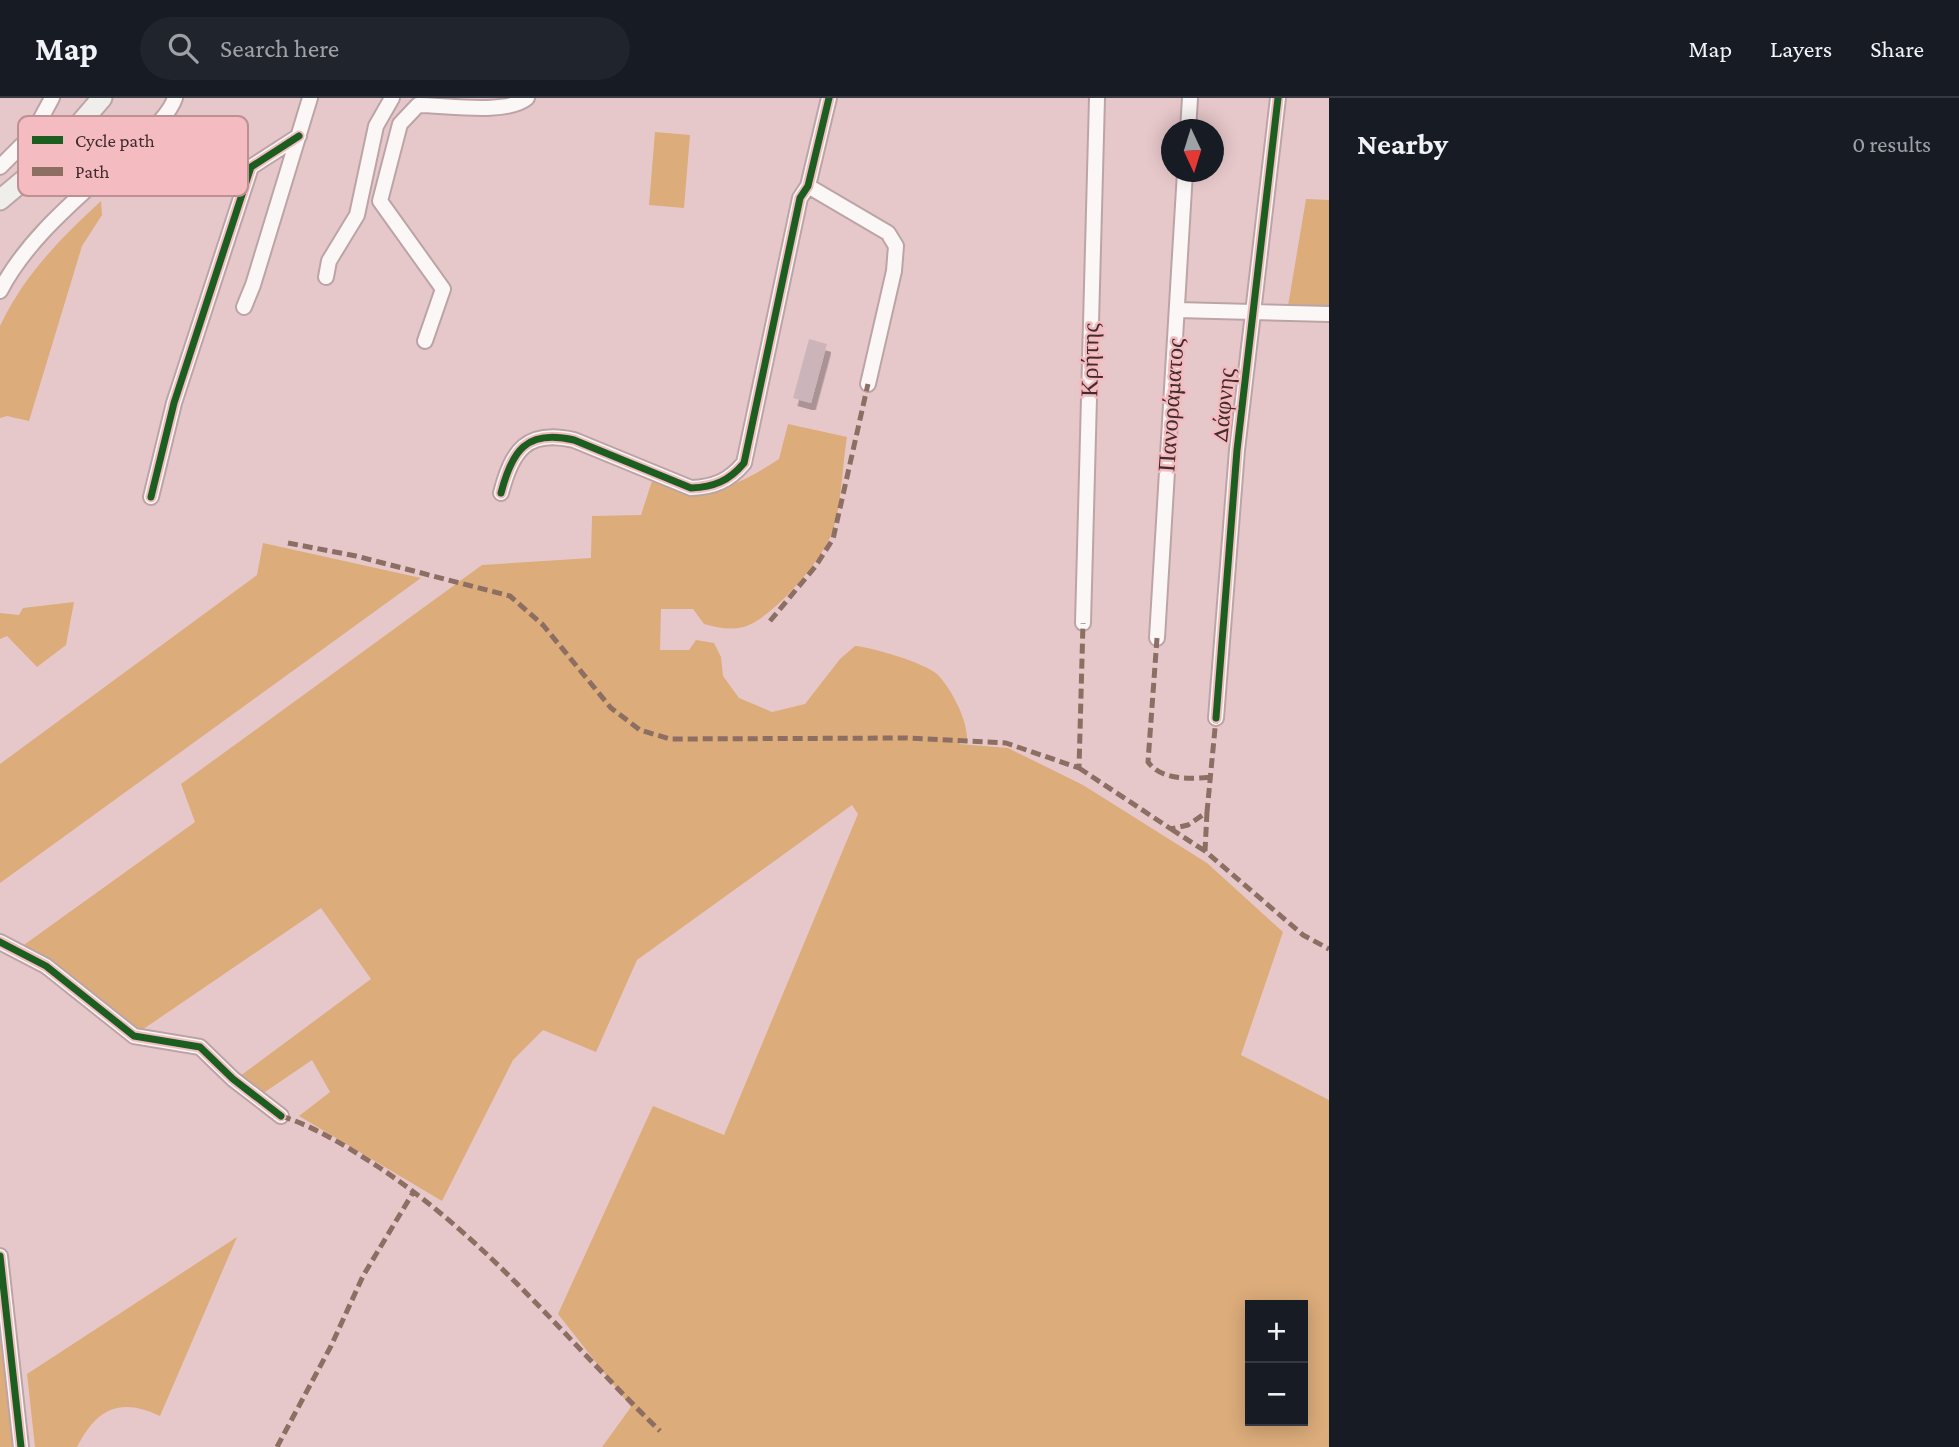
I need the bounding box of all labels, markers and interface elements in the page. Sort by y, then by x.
search box [140,17,630,80]
icon: search [164,29,202,67]
text: Map [35,30,98,67]
text: Search here [220,34,339,63]
text: Map [1688,35,1732,62]
text: Layers [1770,35,1832,62]
text: Share [1870,35,1924,62]
legend [18,116,248,196]
north arrow [1161,119,1224,182]
text: Nearby [1357,127,1448,160]
text: Cycle path [75,130,155,151]
text: 0 results [1852,131,1931,157]
text: Path [75,161,110,182]
street label: Κρήτης [1075,322,1104,397]
street label: Πανοράματος [1152,337,1189,473]
street label: Δάφνης [1205,366,1240,443]
map controls [1245,1300,1308,1426]
button: + [1245,1300,1308,1363]
button: − [1245,1363,1308,1426]

